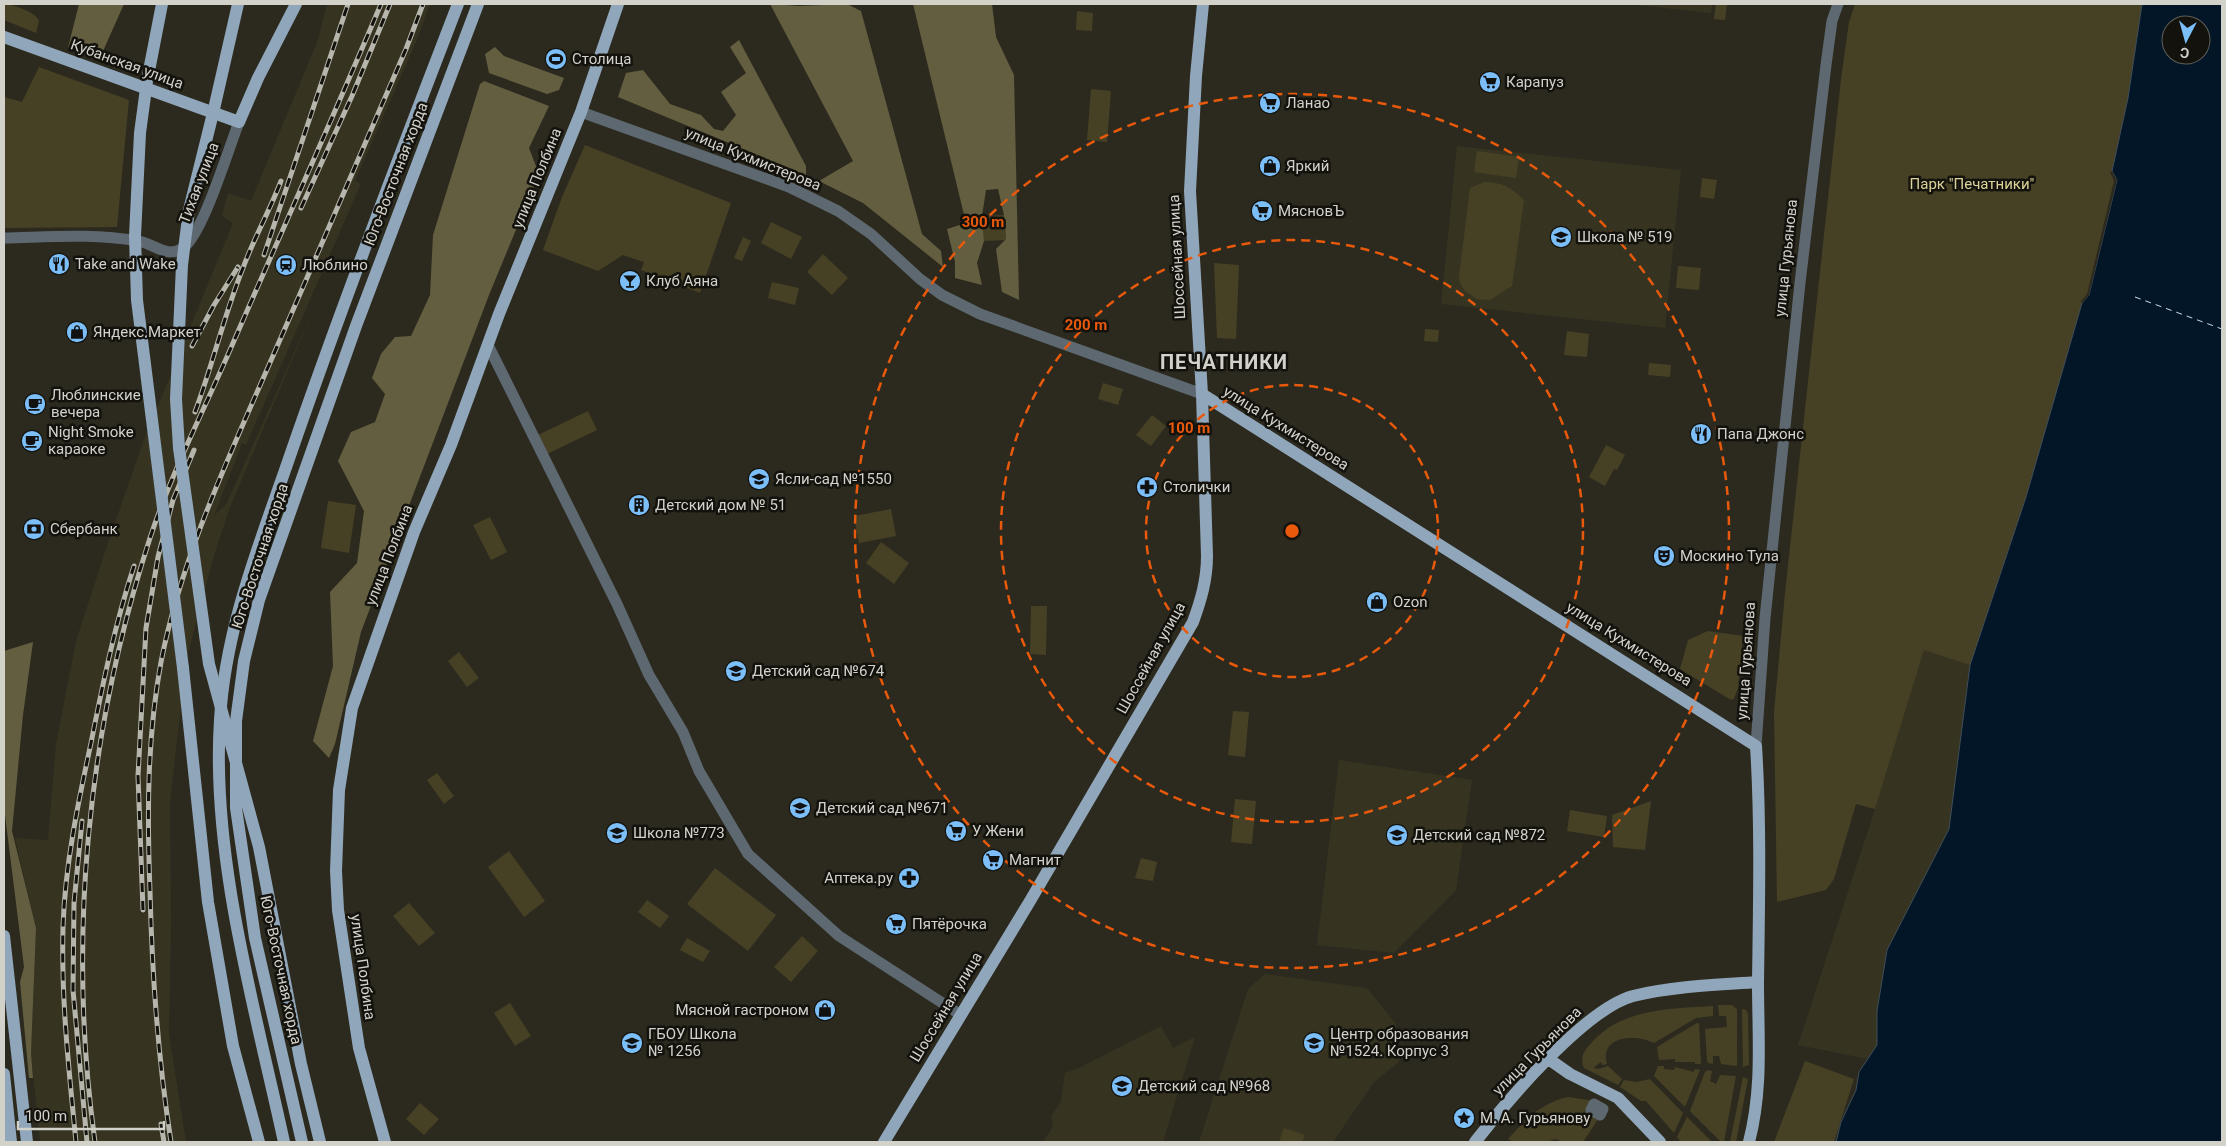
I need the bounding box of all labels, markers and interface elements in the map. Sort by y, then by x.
north arrow [2161,15,2211,65]
street label: Кубанская улица [68,35,186,93]
text: С [2179,44,2190,61]
sports icon: Столица [544,47,568,71]
place label: Столица [572,50,632,68]
supermarket icon: Карапуз [1478,70,1502,94]
place label: Карапуз [1506,73,1564,91]
supermarket icon: Ланао [1258,91,1282,115]
place label: Ланао [1286,94,1330,112]
street label: Юго-Восточная хорда [360,100,432,248]
street label: улица Кухмистерова [683,124,823,194]
street label: улица Полбина [509,125,565,231]
street label: Тихая улица [175,140,223,226]
shop icon: Яркий [1258,154,1282,178]
place label: Яркий [1286,157,1329,175]
park label: Парк "Печатники" [1910,175,2035,193]
street label: Шоссейная улица [1165,194,1189,320]
street label: улица Гурьянова [1771,198,1801,318]
supermarket icon: МясновЪ [1250,199,1274,223]
place label: МясновЪ [1278,202,1344,220]
text: 300 m [962,213,1004,231]
school or university icon: Школа № 519 [1549,225,1573,249]
place label: Школа № 519 [1577,228,1673,246]
restaurant icon: Take and Wake [47,252,71,276]
station icon: Люблино [274,253,298,277]
place label: Take and Wake [75,255,176,273]
place label: Люблино [302,256,368,274]
bar icon: Клуб Аяна [618,269,642,293]
place label: Клуб Аяна [646,272,718,290]
text: 200 m [1065,316,1107,334]
shop icon: Яндекс.Маркет [65,320,89,344]
place label: Яндекс.Маркет [93,323,201,341]
district label: ПЕЧАТНИКИ [1160,350,1288,374]
street label: улица Кухмистерова [1220,382,1352,474]
place label: Люблинские вечера [51,386,141,421]
cafe icon: Люблинские вечера [23,392,47,416]
text: 100 m [1168,419,1210,437]
restaurant icon: Папа Джонс [1689,422,1713,446]
place label: Night Smoke караоке [48,423,134,458]
place label: Папа Джонс [1717,425,1804,443]
cafe icon: Night Smoke караоке [20,429,44,453]
school or university icon: Ясли-сад №1550 [747,467,771,491]
place label: Ясли-сад №1550 [775,470,892,488]
pharmacy icon: Столички [1135,475,1159,499]
place label: Столички [1163,478,1230,496]
street label: Юго-Восточная хорда [228,481,292,631]
building icon: Детский дом № 51 [627,493,651,517]
place label: Детский дом № 51 [655,496,786,514]
street label: улица Полбина [362,502,416,608]
bank icon: Сбербанк [22,517,46,541]
place label: Сбербанк [50,520,118,538]
centre of rings [1283,522,1301,540]
theatre icon: Москино Тула [1652,544,1676,568]
place label: Москино Тула [1680,547,1779,565]
shop icon: Ozon [1365,590,1389,614]
place label: Ozon [1393,593,1427,611]
street label: улица Кухмистерова [1563,598,1695,690]
street label: Шоссейная улица [1113,599,1189,717]
street label: улица Гурьянова [1733,601,1759,721]
school or university icon: Детский сад №674 [724,659,748,683]
place label: Детский сад №674 [752,662,885,680]
school or university icon: Детский сад №671 [788,796,812,820]
place label: Детский сад №671 [816,799,948,817]
supermarket icon: У Жени [944,819,968,843]
school or university icon: Школа №773 [605,821,629,845]
place label: У Жени [972,822,1024,840]
school or university icon: Детский сад №872 [1385,823,1409,847]
place label: Школа №773 [633,824,725,842]
place label: Детский сад №872 [1413,826,1545,844]
supermarket icon: Магнит [981,848,1005,872]
place label: Магнит [1009,851,1061,869]
pharmacy icon: Аптека.ру [897,866,921,890]
place label: Аптека.ру [824,869,893,887]
street label: Юго-Восточная хорда [256,894,306,1046]
supermarket icon: Пятёрочка [884,912,908,936]
street label: улица Полбина [347,913,379,1021]
place label: Пятёрочка [912,915,987,933]
street label: Шоссейная улица [906,949,986,1065]
shop icon: Мясной гастроном [813,998,837,1022]
place label: Мясной гастроном [675,1001,809,1019]
street label: улица Гурьянова [1489,1003,1585,1099]
place label: ГБОУ Школа № 1256 [648,1025,737,1060]
place label: Центр образования №1524. Корпус 3 [1330,1025,1469,1060]
school or university icon: ГБОУ Школа № 1256 [620,1031,644,1055]
school or university icon: Центр образования №1524. Корпус 3 [1302,1031,1326,1055]
school or university icon: Детский сад №968 [1110,1074,1134,1098]
place label: Детский сад №968 [1138,1077,1270,1095]
scale bar [18,1098,164,1130]
place icon: М. А. Гурьянову [1452,1106,1476,1130]
text: 100 m [25,1107,67,1125]
place label: М. А. Гурьянову [1480,1109,1590,1127]

